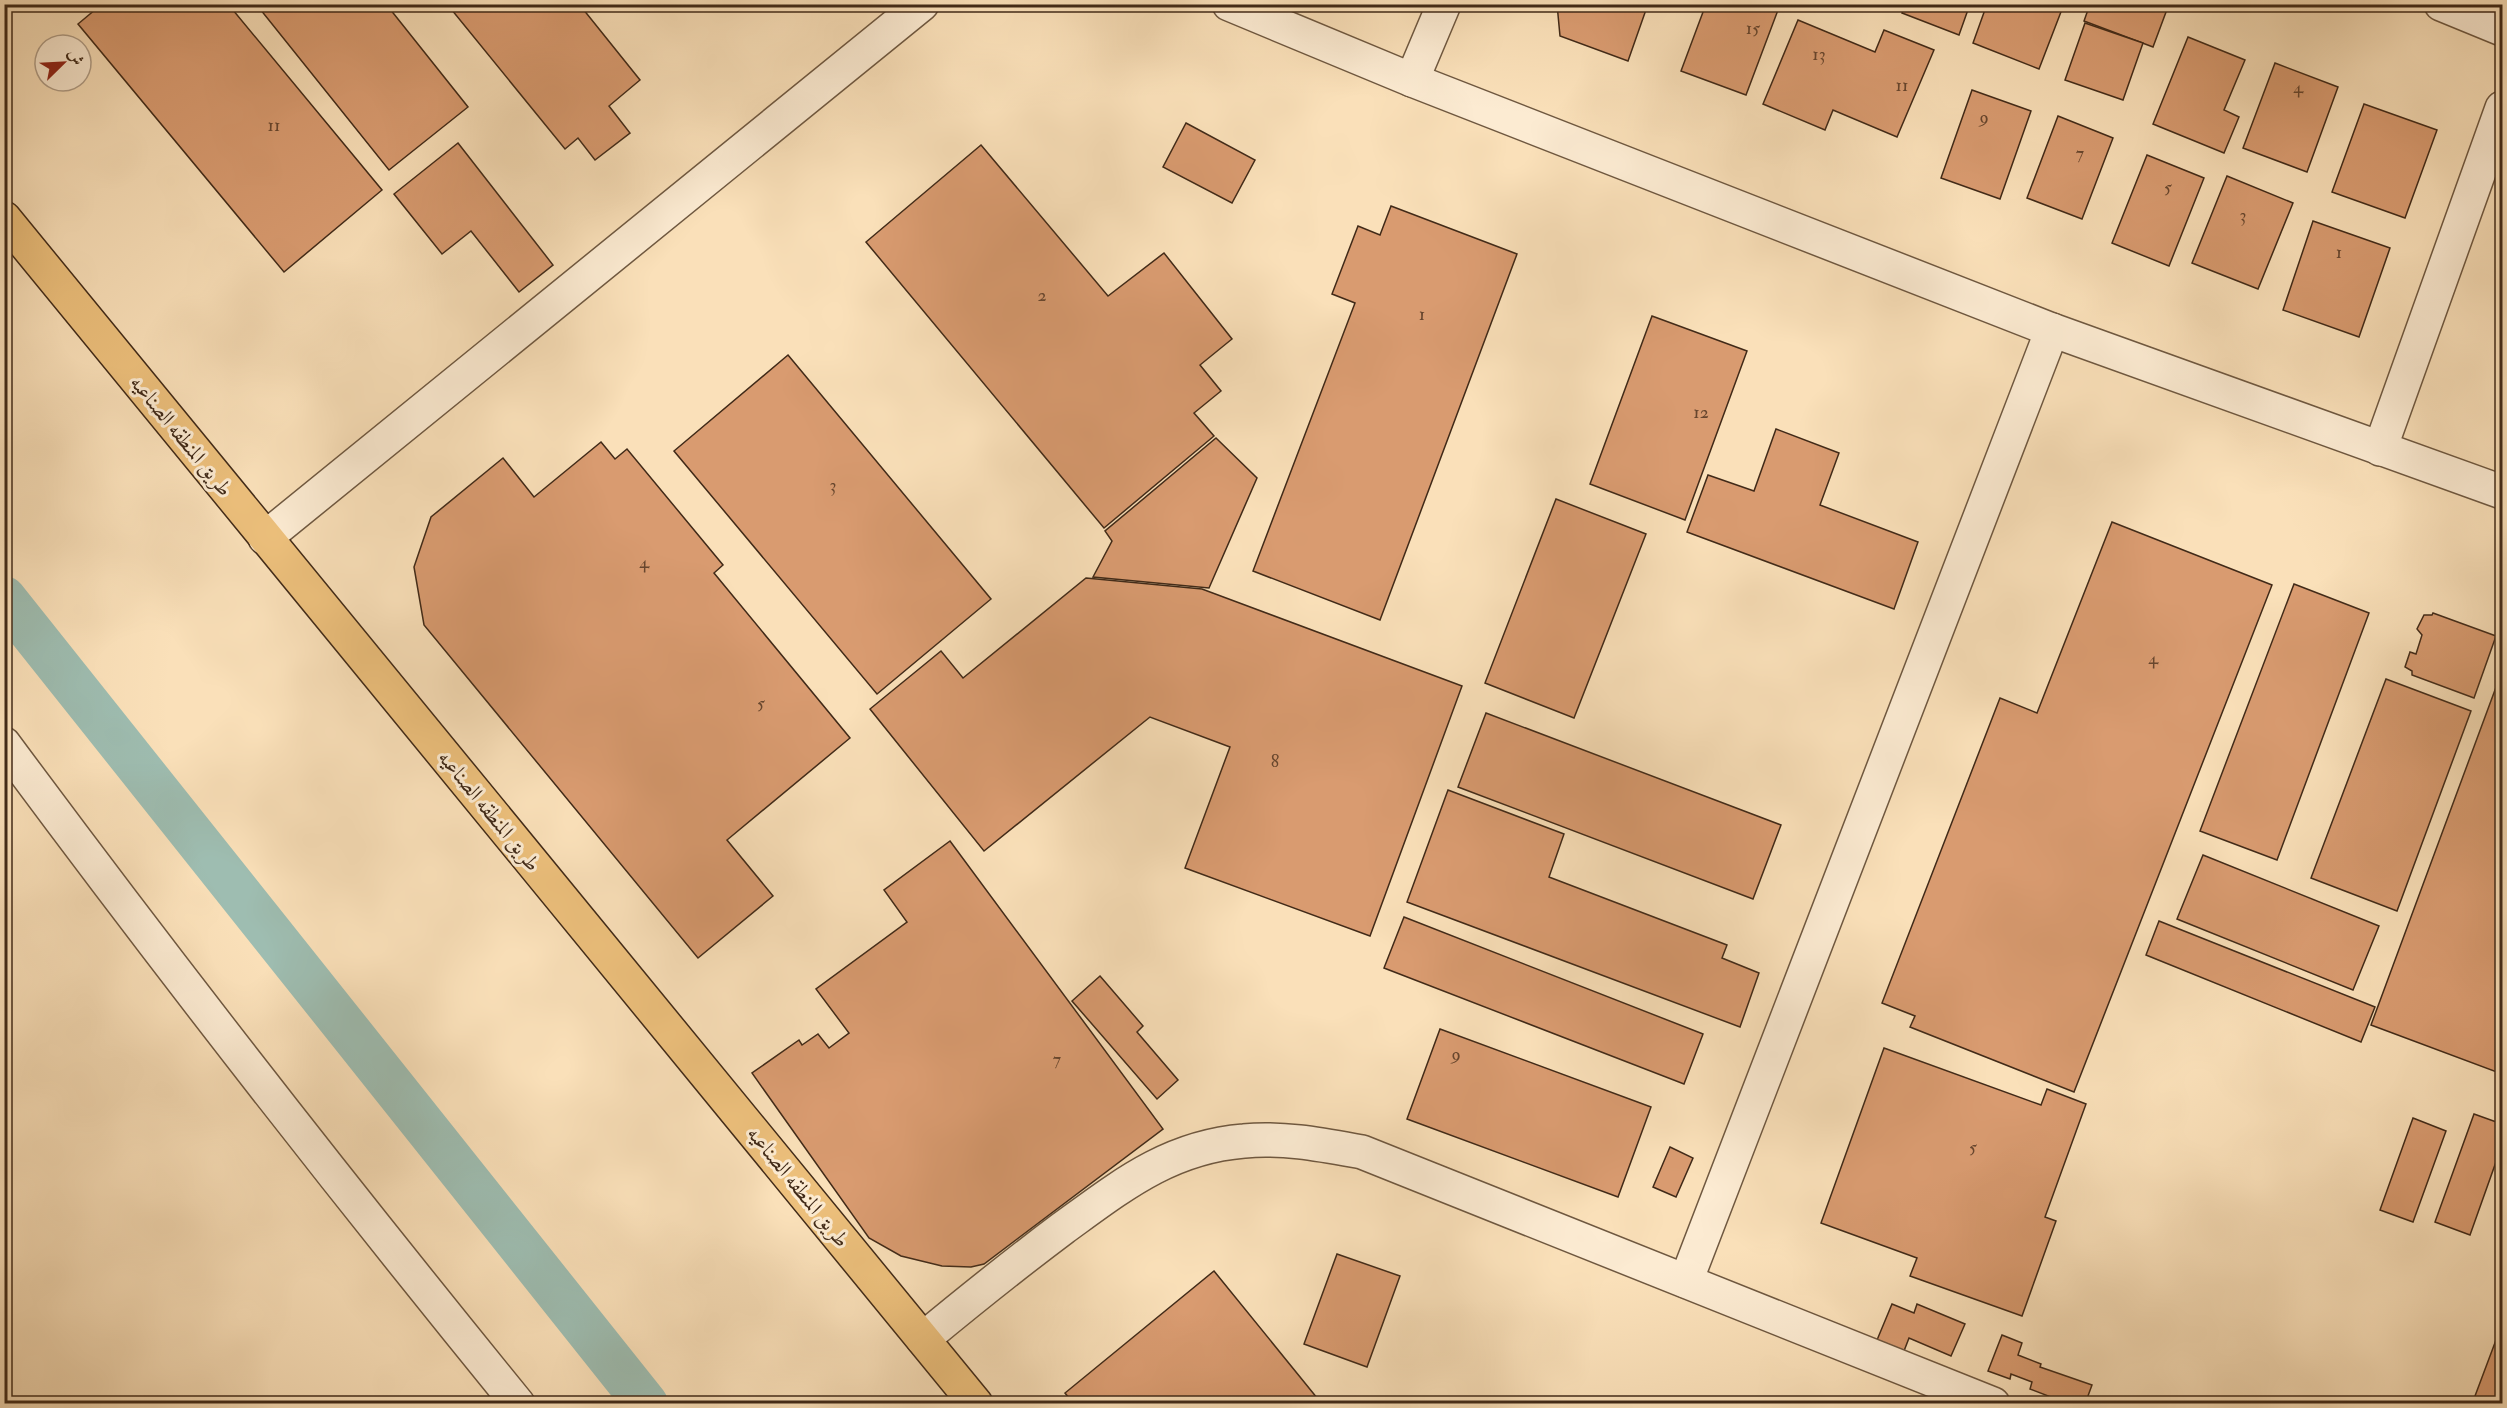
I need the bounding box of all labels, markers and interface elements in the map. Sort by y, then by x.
house number: 15 [1746,17,1760,40]
north arrow [33,33,93,93]
house number: 13 [1812,43,1826,66]
text: ش [63,46,88,69]
house number: 11 [1896,74,1908,97]
house number: 4 [2293,76,2304,99]
house number: 9 [1977,106,1989,129]
house number: 11 [268,114,280,137]
house number: 7 [2076,142,2084,165]
house number: 5 [2164,176,2172,199]
house number: 3 [2240,204,2246,227]
house number: 1 [2336,241,2342,264]
house number: 2 [1037,284,1047,307]
house number: 1 [1419,303,1425,326]
street label: طريق المنطقه الصناعيه [124,370,238,502]
house number: 12 [1693,401,1709,424]
house number: 3 [830,474,836,497]
house number: 4 [639,551,650,574]
house number: 4 [2148,647,2159,670]
house number: 5 [757,692,765,715]
street label: طريق المنطقه الصناعيه [432,745,546,877]
house number: 8 [1271,750,1279,773]
house number: 9 [1449,1043,1461,1066]
house number: 7 [1053,1048,1061,1071]
street label: طريق المنطقه الصناعيه [741,1121,855,1253]
house number: 5 [1969,1136,1977,1159]

